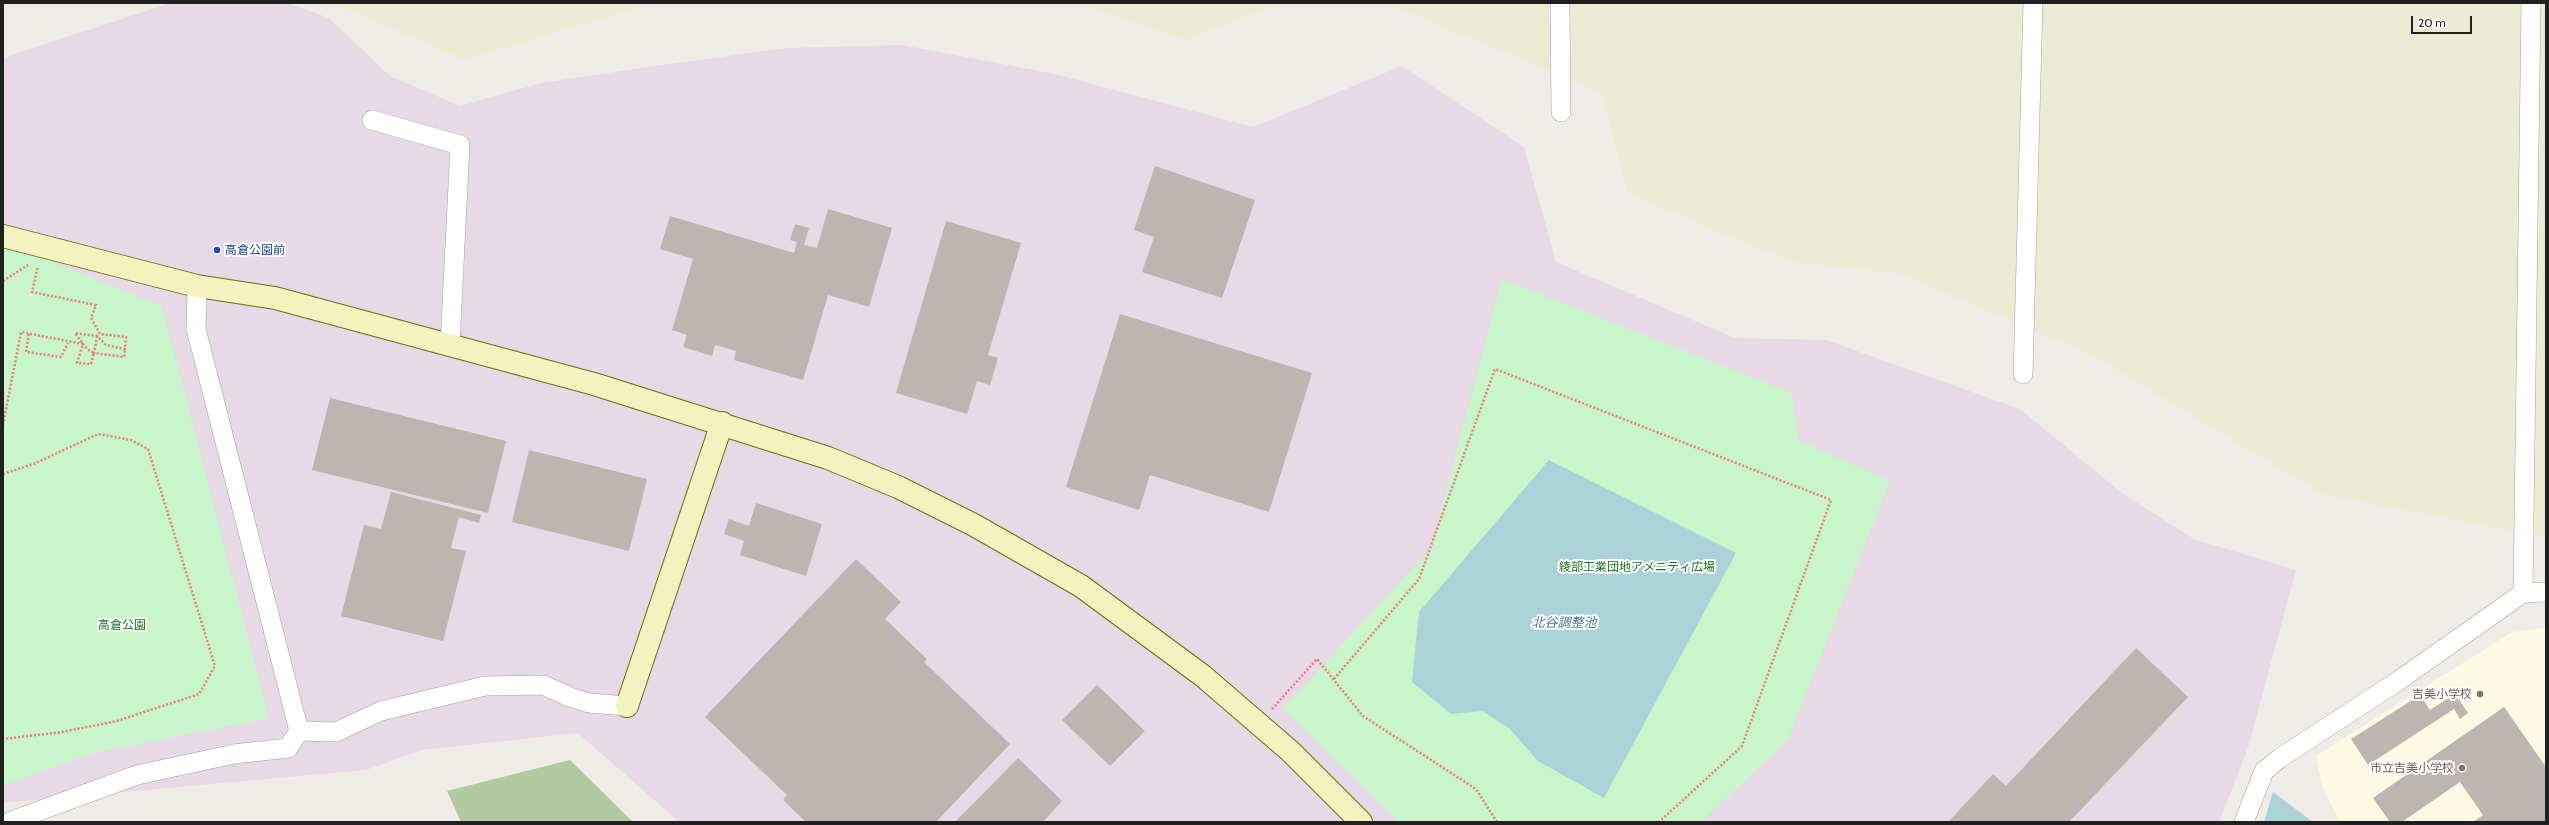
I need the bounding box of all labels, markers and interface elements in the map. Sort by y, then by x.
scale bar [2413,8,2474,34]
text: 20 m [2418,15,2446,30]
place label: 高倉公園前 [225,243,285,257]
marker: 高倉公園前 [212,245,222,255]
park label: 綾部工業団地アメニティ広場 [1559,560,1715,574]
water label: 北谷調整池 [1532,615,1596,631]
park label: 高倉公園 [98,618,146,632]
place label: 吉美小学校 [2412,687,2472,701]
marker: 吉美小学校 [2475,689,2485,699]
place label: 市立吉美小学校 [2370,761,2454,775]
marker: 市立吉美小学校 [2457,763,2467,773]

